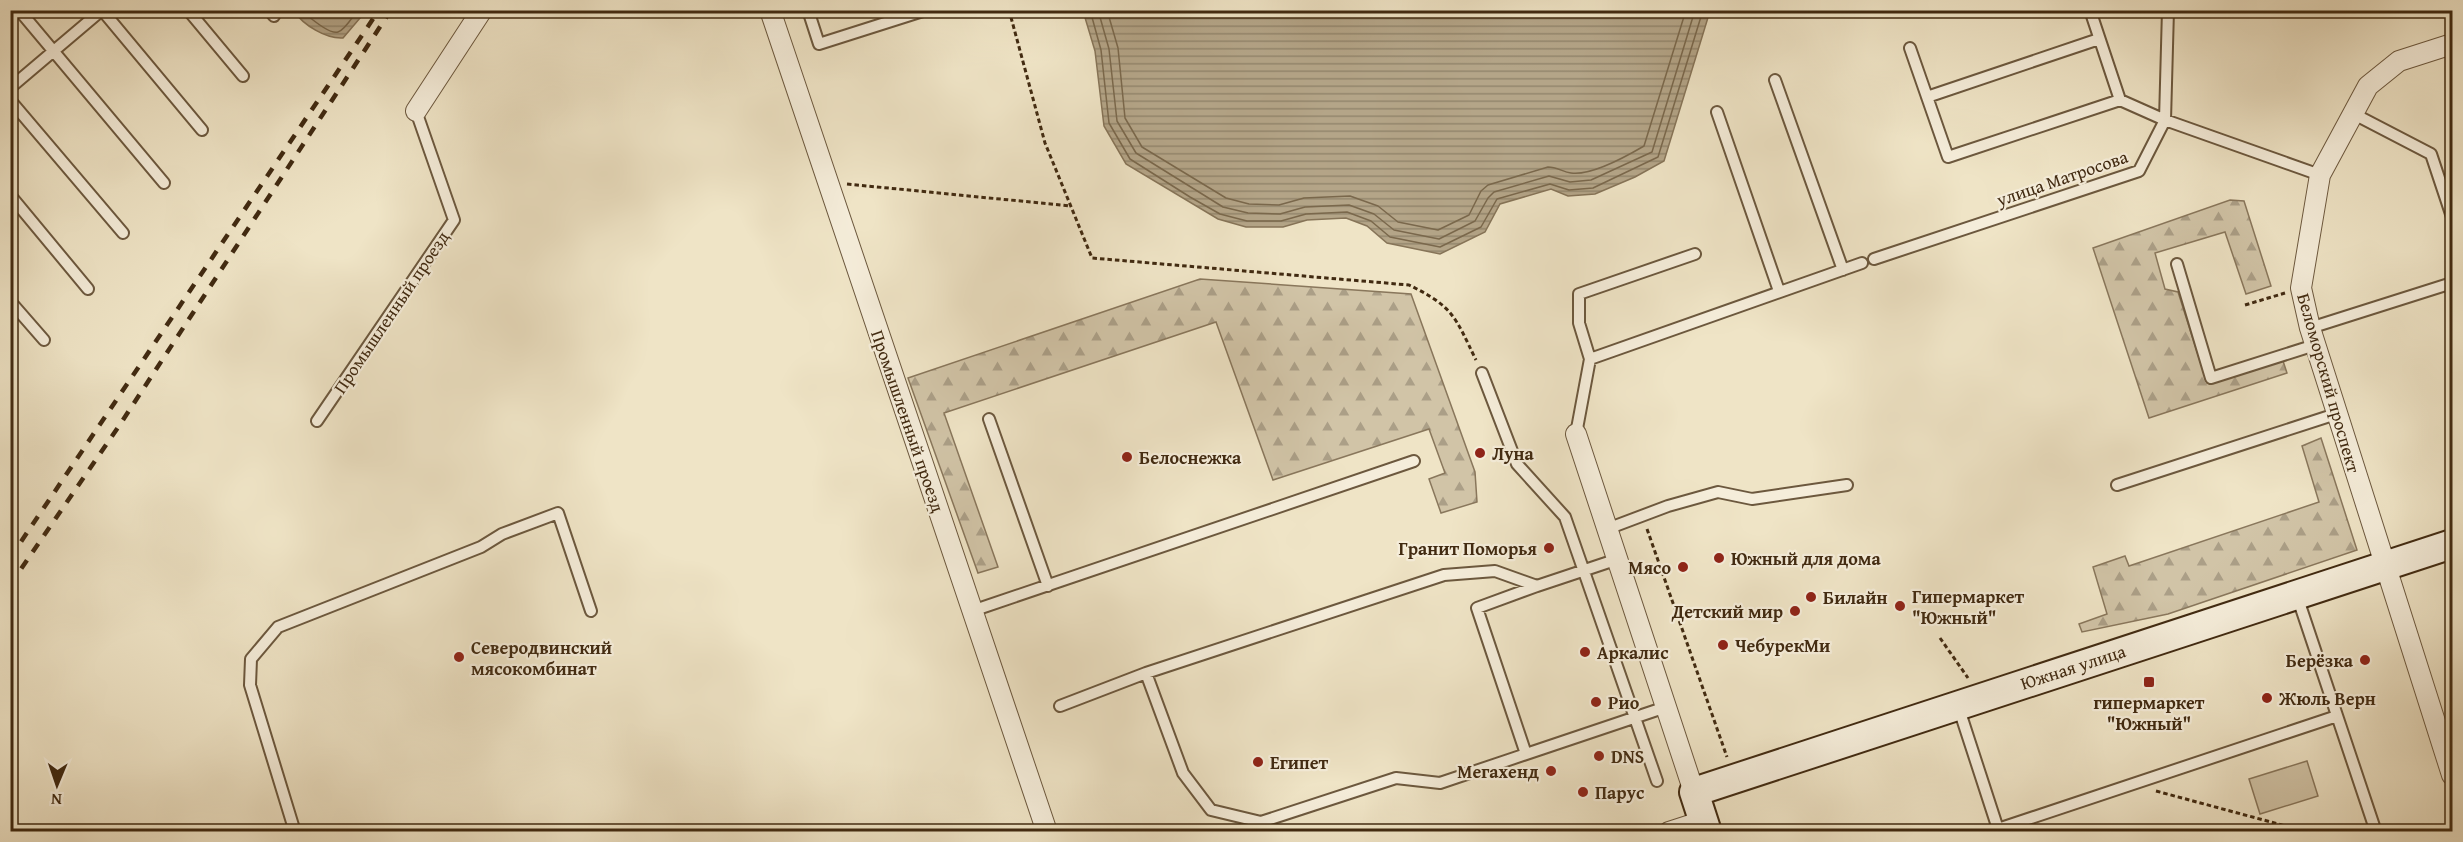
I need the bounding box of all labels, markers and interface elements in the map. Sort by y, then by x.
street label: улица Матросова [1992,143,2132,213]
street label: Промышленный проезд [326,225,456,399]
street label: Беломорский проспект [2290,290,2368,476]
street label: Промышленный проезд [864,326,952,516]
place label: Луна [1492,440,1535,467]
place label: Белоснежка [1139,444,1242,471]
marker: Луна [1473,446,1487,460]
marker: Белоснежка [1120,450,1134,464]
place label: Гранит Поморья [1398,535,1537,562]
marker: Гранит Поморья [1542,541,1556,555]
place label: Южный для дома [1731,545,1881,572]
marker: Южный для дома [1712,551,1726,565]
place label: Мясо [1628,554,1671,581]
marker: Мясо [1676,560,1690,574]
place label: Гипермаркет "Южный" [1912,583,2025,631]
place label: Билайн [1823,584,1888,611]
marker: Билайн [1804,590,1818,604]
place label: Детский мир [1671,598,1783,625]
marker: Гипермаркет "Южный" [1893,599,1907,613]
marker: Детский мир [1788,604,1802,618]
place label: ЧебурекМи [1735,632,1830,659]
place label: Северодвинский мясокомбинат [471,634,612,682]
street label: Южная улица [2017,637,2130,697]
marker: ЧебурекМи [1716,638,1730,652]
place label: Аркалис [1597,639,1668,666]
marker: Аркалис [1578,645,1592,659]
place label: Берёзка [2286,647,2354,674]
marker: Северодвинский мясокомбинат [452,650,466,664]
marker: Берёзка [2358,653,2372,667]
marker: гипермаркет "Южный" [2142,675,2156,689]
place label: Жюль Верн [2278,685,2376,712]
place label: Рио [1608,689,1640,716]
place label: гипермаркет "Южный" [2094,689,2205,737]
marker: Жюль Верн [2260,691,2274,705]
marker: Рио [1589,695,1603,709]
place label: DNS [1611,743,1644,770]
place label: Египет [1270,749,1329,776]
marker: DNS [1592,749,1606,763]
north arrow [27,755,87,815]
marker: Египет [1251,755,1265,769]
place label: Мегахенд [1457,758,1539,785]
marker: Мегахенд [1544,764,1558,778]
place label: Парус [1595,779,1644,806]
marker: Парус [1576,785,1590,799]
text: N [50,788,62,812]

